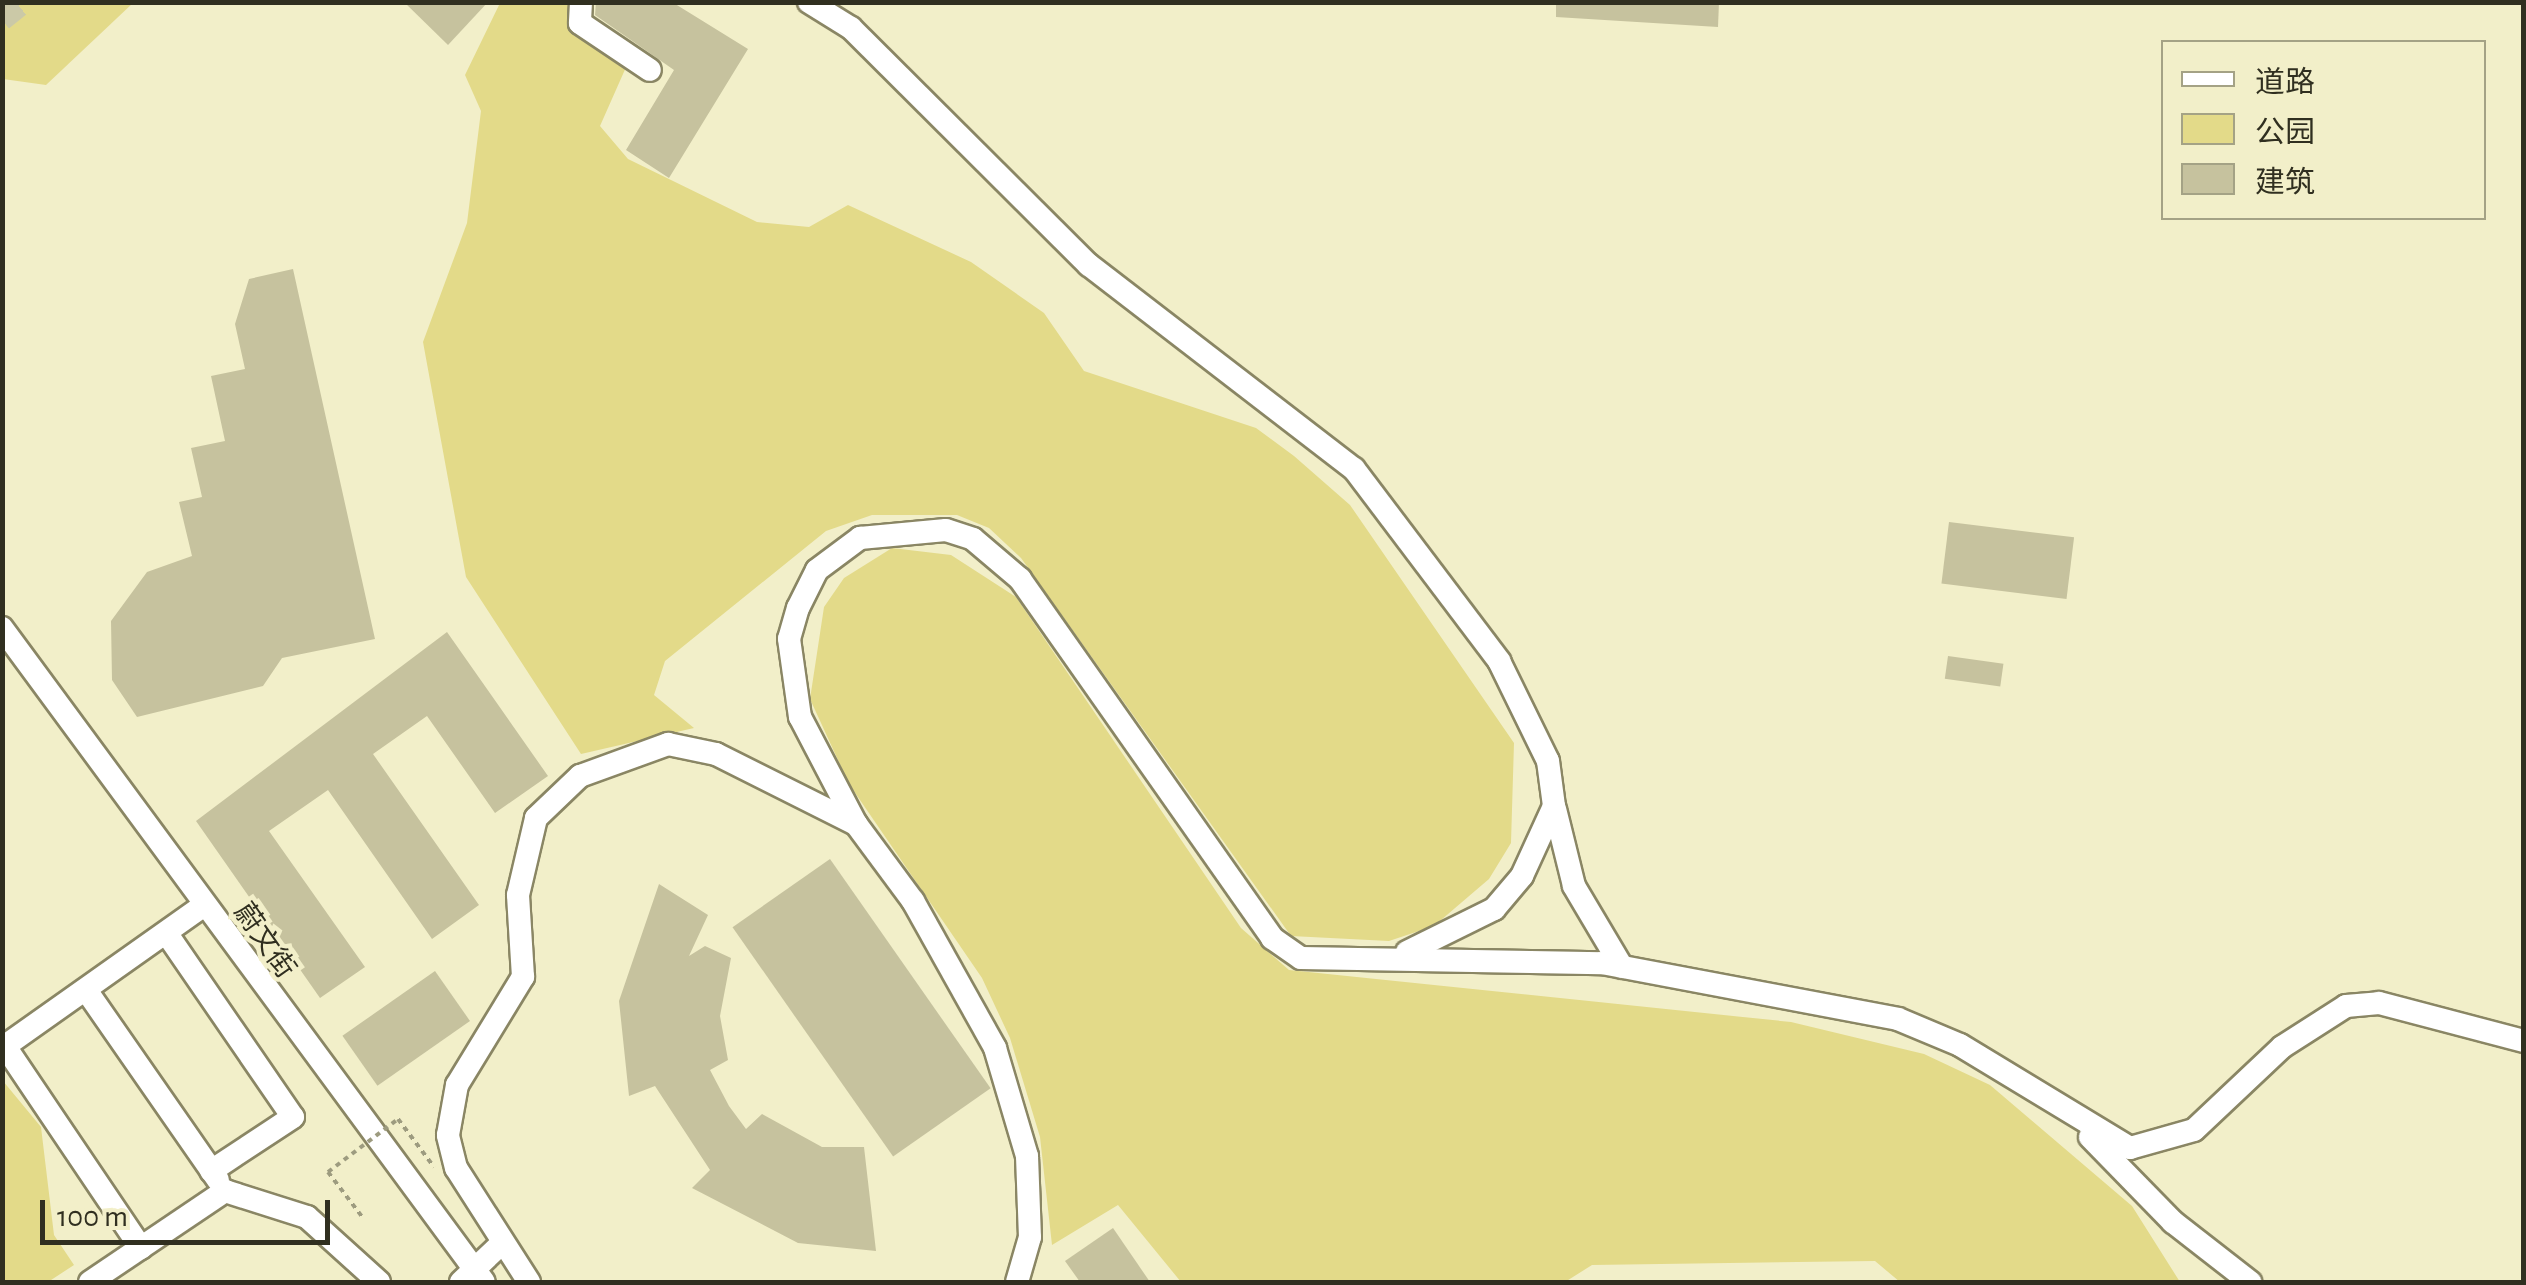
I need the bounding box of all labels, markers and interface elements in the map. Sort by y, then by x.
legend [2161,40,2486,220]
text: 道路 [2255,68,2315,98]
text: 公园 [2255,118,2315,148]
text: 建筑 [2255,168,2315,198]
street label: 蔚文街 [226,897,302,985]
scale bar [45,1180,335,1242]
text: 100 m [57,1202,128,1232]

